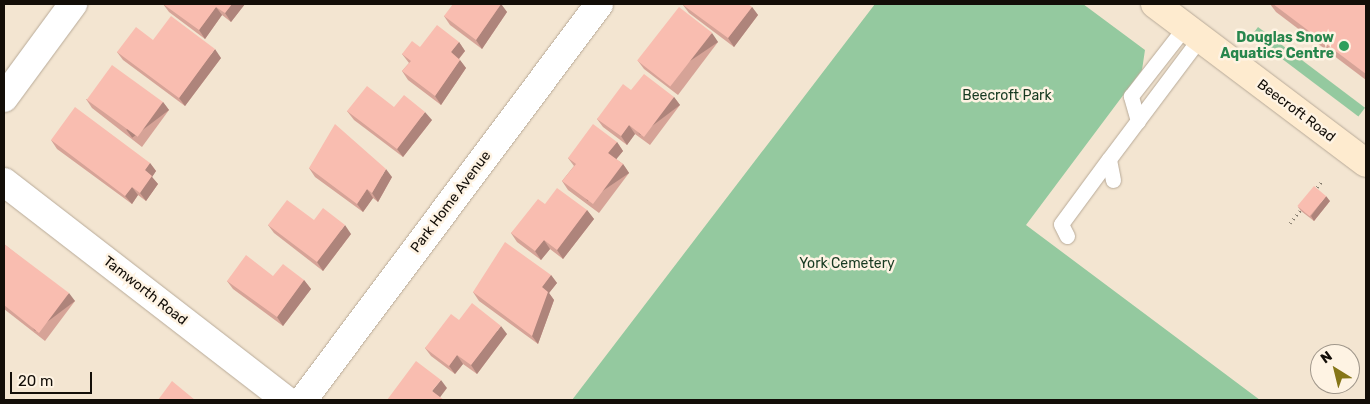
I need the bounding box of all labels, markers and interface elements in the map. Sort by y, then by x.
place label: Douglas Snow Aquatics Centre [1220,30,1334,62]
marker: Douglas Snow Aquatics Centre [1338,40,1350,52]
street label: Beecroft Road [1254,76,1338,146]
park label: Beecroft Park [962,88,1052,104]
street label: Park Home Avenue [407,148,495,256]
street label: Tamworth Road [100,253,190,329]
park label: York Cemetery [799,256,895,272]
north arrow [1310,344,1360,394]
text: N [1317,347,1336,367]
scale bar [12,362,95,394]
text: 20 m [18,372,53,390]

